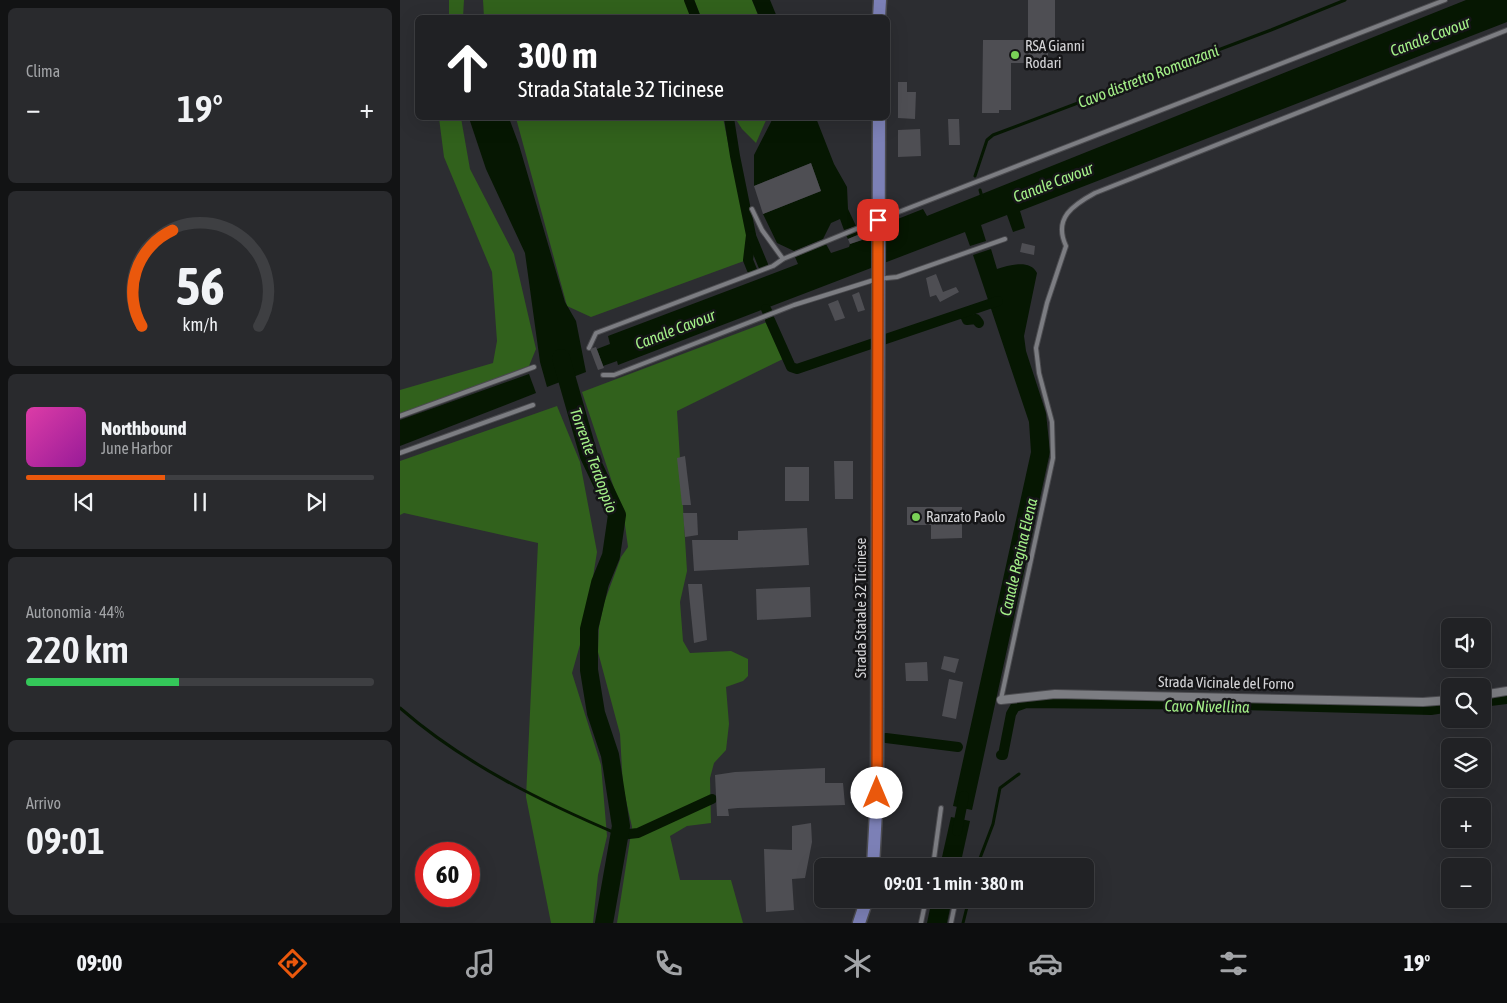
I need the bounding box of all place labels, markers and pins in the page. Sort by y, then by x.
place label: RSA Gianni Rodari [1025,37,1085,71]
marker: RSA Gianni Rodari [1009,49,1021,61]
pin [857,199,899,241]
place label: Ranzato Paolo [926,508,1005,525]
marker: Ranzato Paolo [910,511,922,523]

